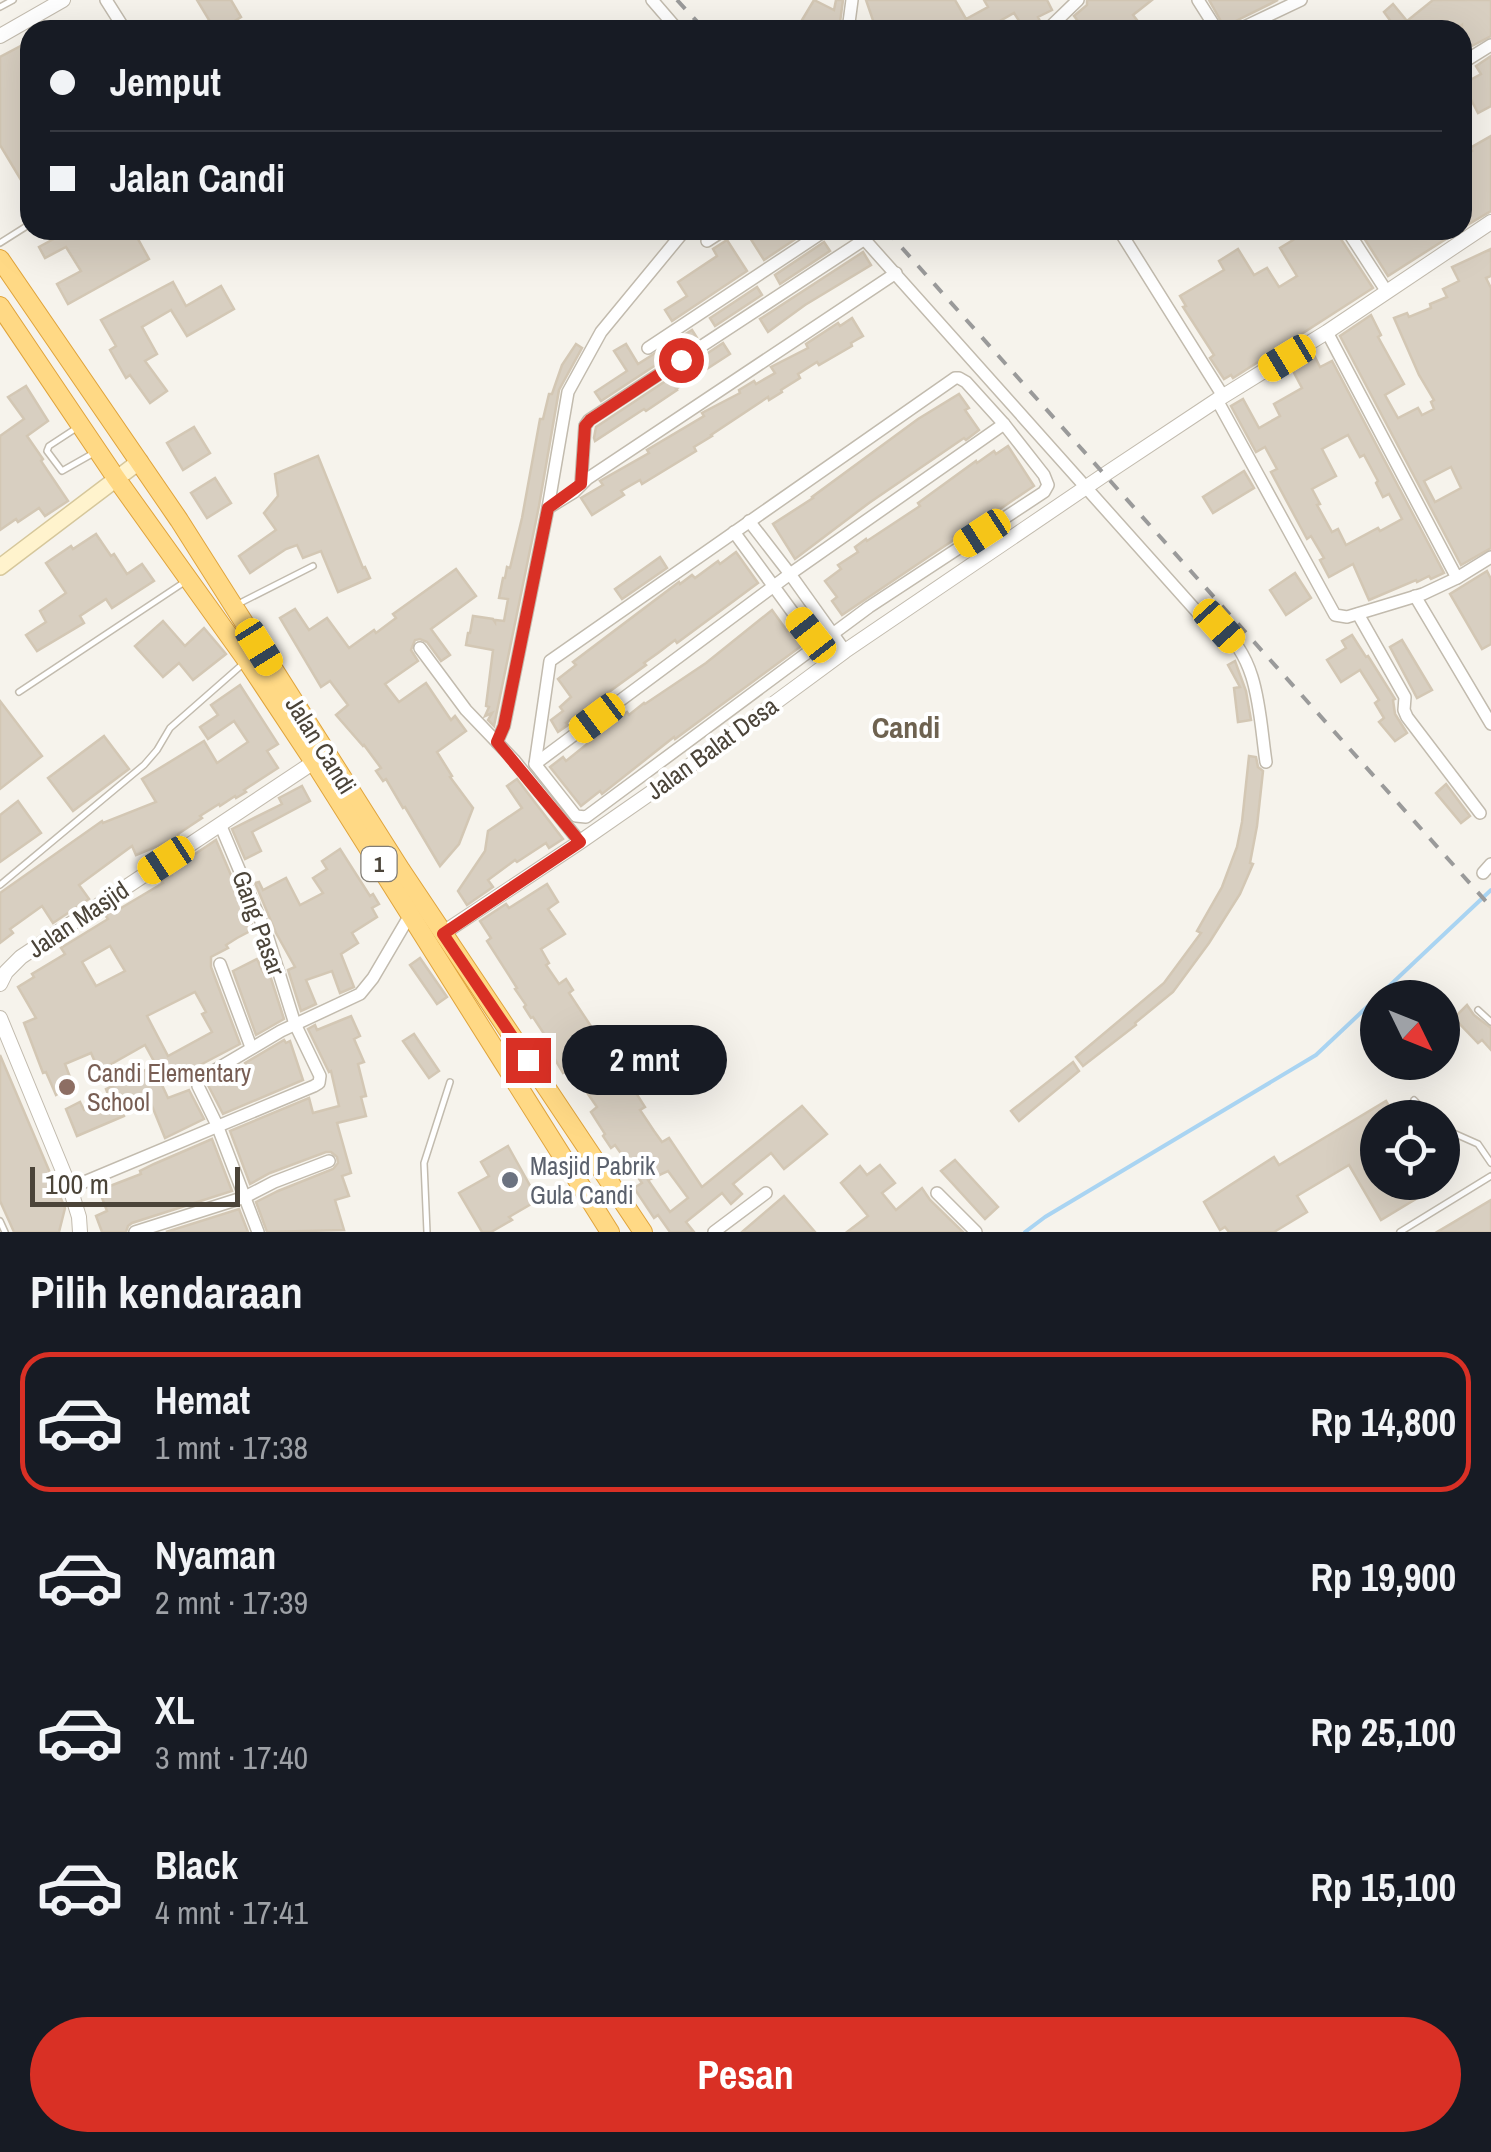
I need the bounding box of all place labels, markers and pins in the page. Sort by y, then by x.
place label: Candi Elementary School [87,1056,252,1119]
marker: Candi Elementary School [56,1076,78,1098]
place label: Masjid Pabrik Gula Candi [530,1149,656,1212]
marker: Masjid Pabrik Gula Candi [499,1169,521,1191]

